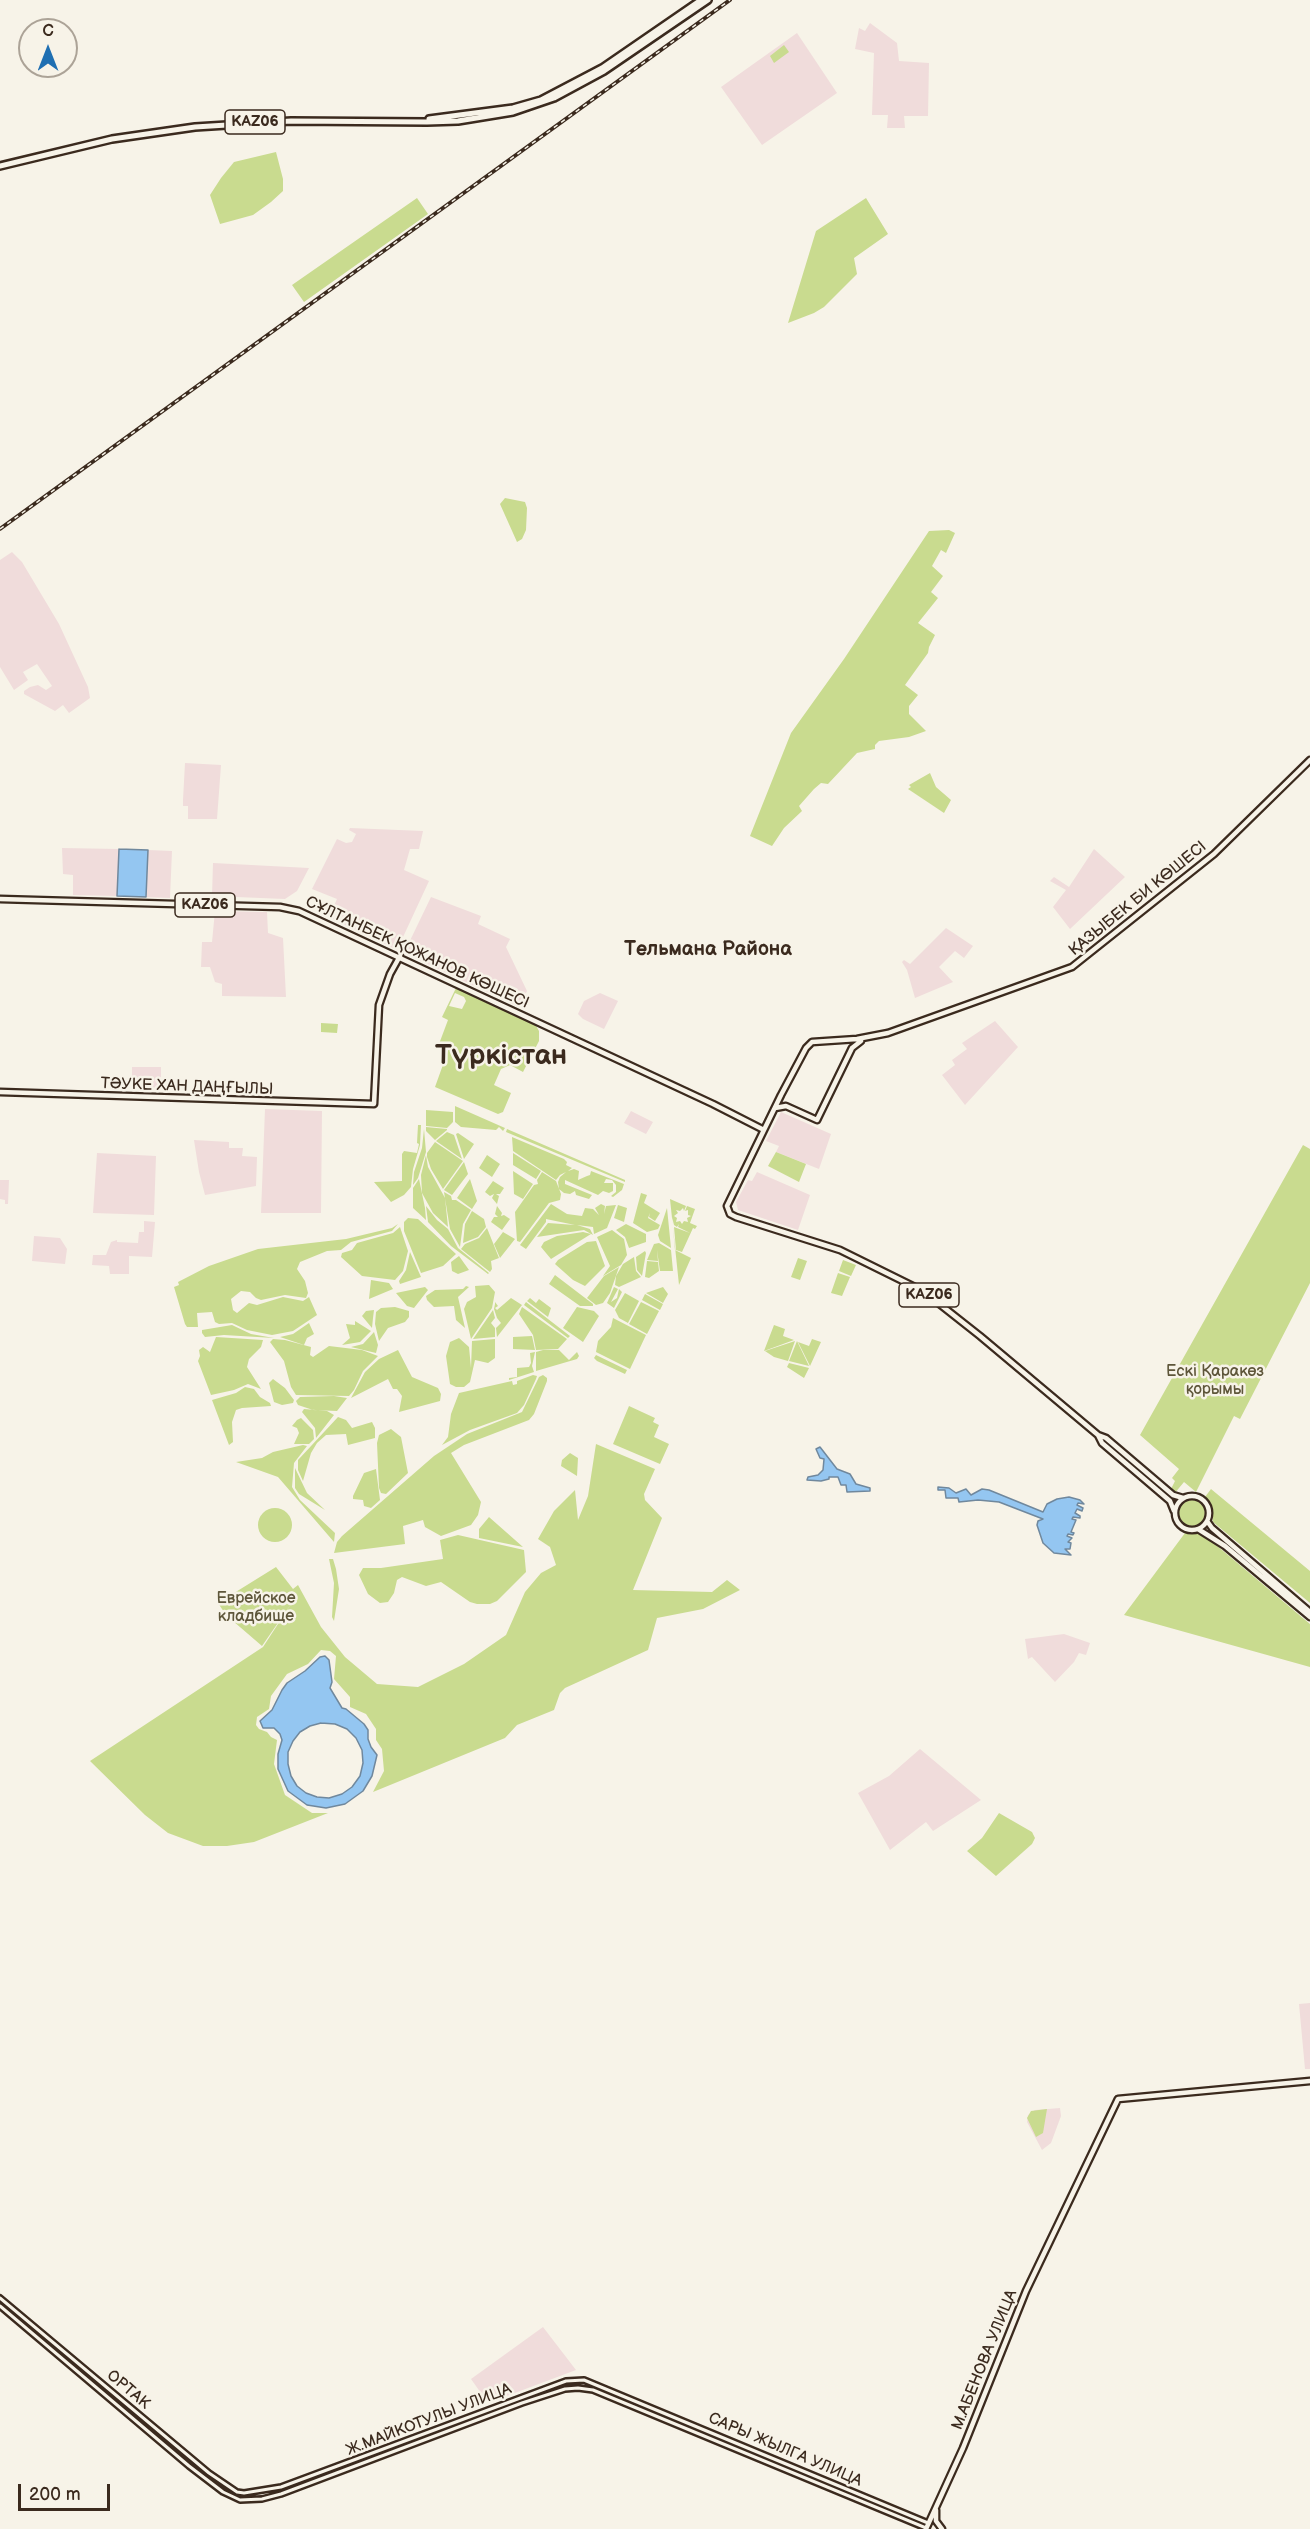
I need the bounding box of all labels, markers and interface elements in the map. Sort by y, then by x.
north arrow [18,18,78,78]
text: С [42,22,54,41]
road number: KАZ06 [225,110,285,134]
street label: ҚАЗЫБЕК БИ КӨШЕСІ [1065,838,1211,960]
road number: KАZ06 [175,893,235,917]
street label: СҰЛТАНБЕК ҚОЖАНОВ КӨШЕСІ [302,893,532,1013]
district label: Тельмана Района [624,938,792,962]
district label: Түркістан [435,1040,567,1074]
street label: ТӘУКЕ ХАН ДАҢҒЫЛЫ [100,1074,274,1100]
road number: KАZ06 [899,1283,959,1307]
park label: Ескі Қаракөз қорымы [1166,1362,1264,1400]
park label: Еврейское кладбище [216,1589,296,1627]
street label: М.АБЕНОВА УЛИЦА [948,2287,1022,2433]
street label: ОРТАК [102,2366,154,2414]
street label: Ж.МАЙКОТУЛЫ УЛИЦА [344,2380,514,2460]
street label: САРЫ ЖЫЛГА УЛИЦА [705,2409,865,2491]
scale bar [21,2472,112,2510]
text: 200 m [29,2484,81,2505]

